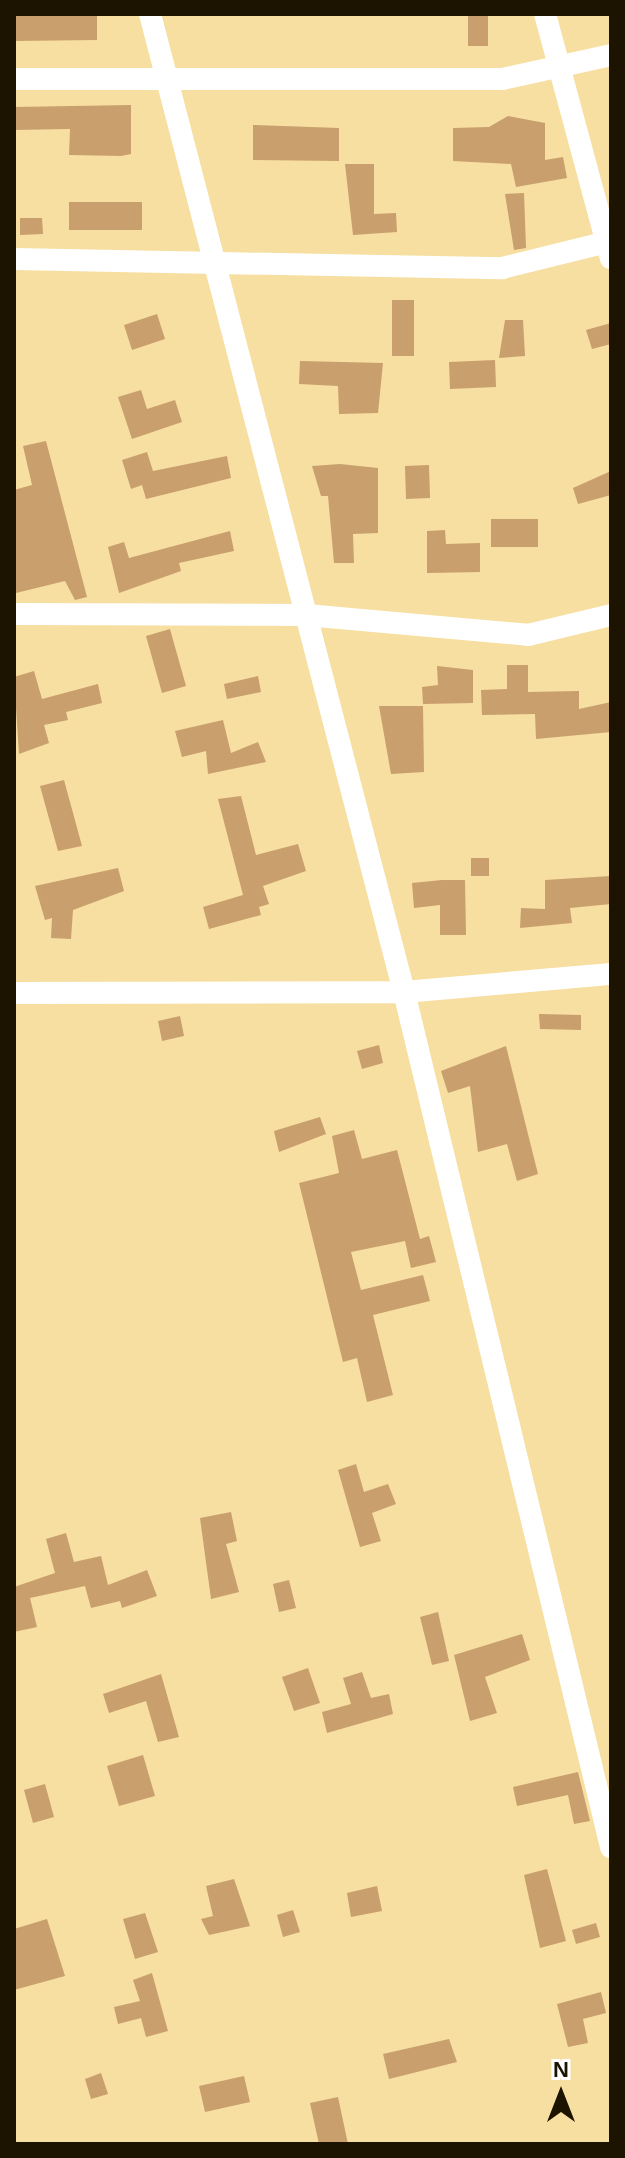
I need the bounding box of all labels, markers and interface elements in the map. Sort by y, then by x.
north arrow [521,2054,601,2134]
text: N [553,2057,569,2082]

